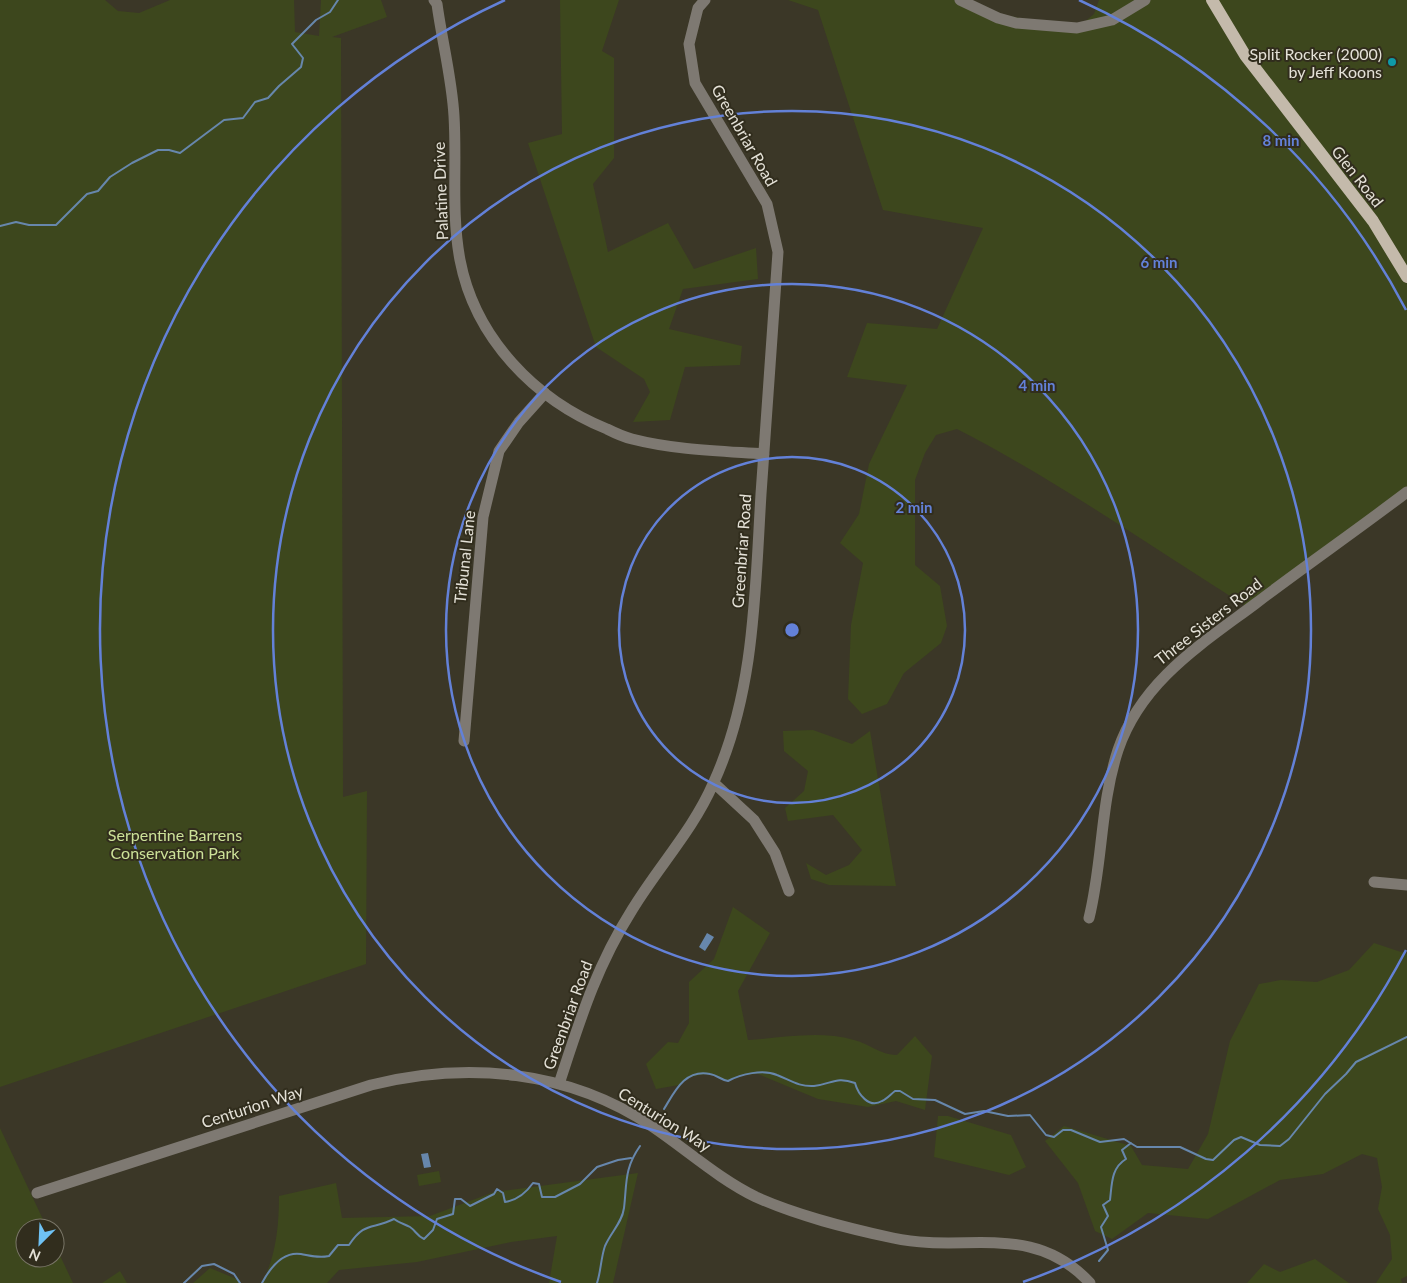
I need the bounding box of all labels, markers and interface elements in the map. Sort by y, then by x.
place label: Split Rocker (2000) by Jeff Koons [1249,44,1382,81]
marker: Split Rocker (2000) by Jeff Koons [1386,56,1398,68]
street label: Greenbriar Road [708,81,782,189]
text: 8 min [1262,131,1300,149]
street label: Palatine Drive [429,141,451,241]
street label: Glen Road [1328,142,1388,210]
text: 6 min [1140,253,1178,271]
text: 4 min [1018,376,1056,394]
street label: Greenbriar Road [728,493,754,609]
text: 2 min [895,498,933,516]
street label: Tribunal Lane [450,509,478,605]
street label: Three Sisters Road [1151,573,1265,669]
centre of rings [783,621,801,639]
park label: Serpentine Barrens Conservation Park [108,825,242,862]
street label: Greenbriar Road [538,958,596,1072]
street label: Centurion Way [199,1080,306,1131]
street label: Centurion Way [615,1083,715,1155]
north arrow [15,1218,65,1268]
text: N [26,1245,43,1265]

